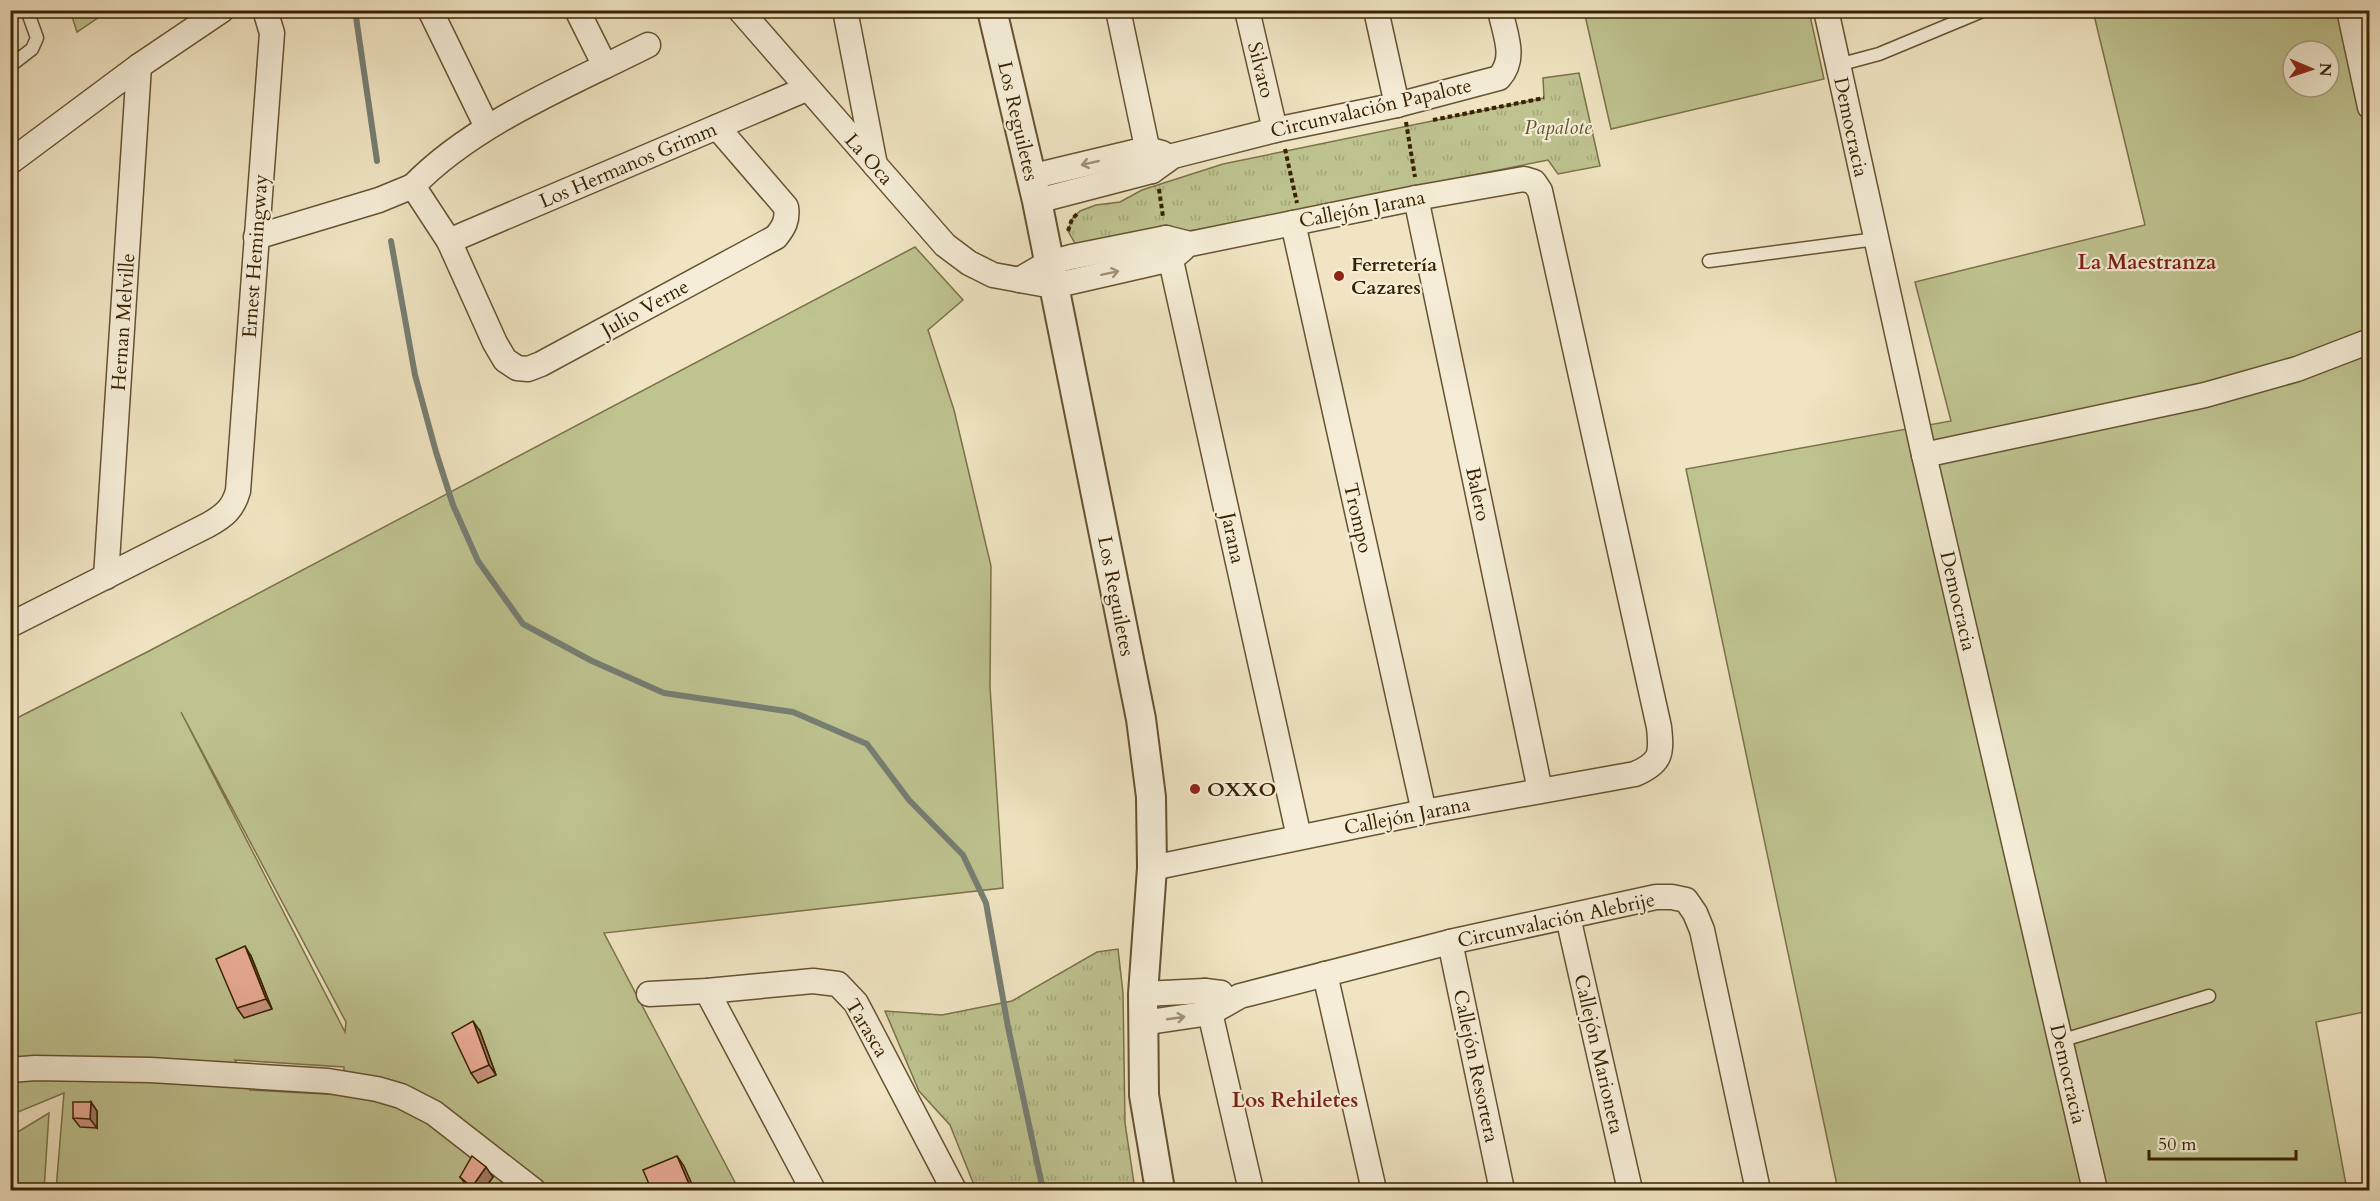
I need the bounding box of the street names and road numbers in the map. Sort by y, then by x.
street label: Silvato [1241,39,1281,101]
street label: Los Reguiletes [991,59,1045,183]
street label: Circunvalación Papalote [1268,72,1474,144]
street label: Democracia [1827,75,1875,180]
street label: Los Hermanos Grimm [535,115,721,215]
street label: La Oca [839,127,900,191]
street label: Ernest Hemingway [236,173,274,339]
street label: Callejón Jarana [1297,183,1428,234]
street label: Hernan Melville [105,252,141,392]
street label: Julio Verne [594,273,694,345]
street label: Balero [1459,465,1497,524]
street label: Trompo [1337,480,1379,556]
street label: Jarana [1214,507,1252,566]
street label: Los Reguiletes [1091,534,1141,658]
street label: Democracia [1933,549,1983,654]
street label: Callejón Jarana [1342,790,1473,841]
street label: Circunvalación Alebrije [1455,886,1657,954]
street label: Callejón Marioneta [1568,972,1631,1137]
street label: Callejón Resortera [1447,987,1505,1145]
street label: Tarasca [839,994,895,1063]
street label: Democracia [2043,1022,2093,1127]

